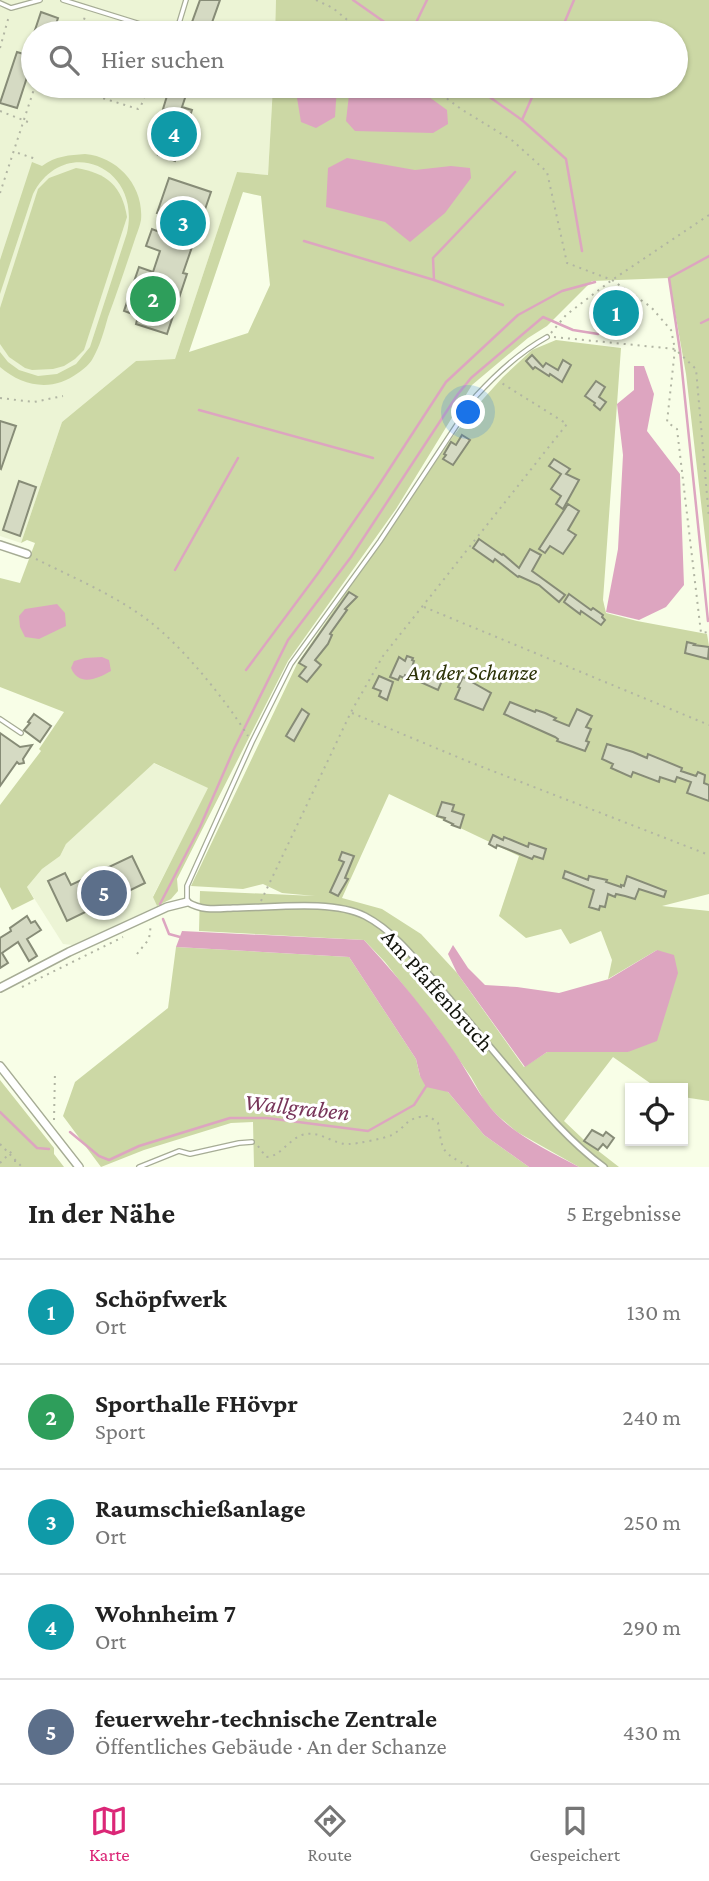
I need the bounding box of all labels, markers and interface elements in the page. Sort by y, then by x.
search box [21,21,688,98]
icon: search [45,41,83,79]
text: Hier suchen [101,45,224,74]
pin: 4 [151,108,197,160]
pin: 3 [160,197,206,249]
pin: 2 [130,273,176,325]
pin: 1 [593,287,639,339]
your location [451,395,485,429]
park label: An der Schanze [406,659,538,685]
pin: 5 [81,867,127,919]
street label: Am Pfaffenbruch [377,924,499,1056]
map controls [625,1083,688,1146]
button: locate [625,1083,688,1146]
water label: Wallgraben [243,1088,351,1125]
text: In der Nähe [28,1196,175,1229]
text: 5 Ergebnisse [566,1200,681,1226]
text: Schöpfwerk [95,1284,227,1313]
text: 1 [47,1299,55,1325]
text: 130 m [627,1299,681,1325]
text: Ort [95,1313,126,1339]
text: Sporthalle FHövpr [95,1389,298,1418]
text: 2 [45,1404,57,1430]
text: 240 m [622,1404,681,1430]
text: Sport [95,1418,145,1444]
text: Raumschießanlage [95,1494,305,1523]
text: 3 [45,1509,57,1535]
text: 250 m [623,1509,681,1535]
text: Ort [95,1523,126,1549]
text: Wohnheim 7 [95,1599,236,1628]
text: 4 [45,1614,57,1640]
text: 290 m [623,1614,681,1640]
text: Ort [95,1628,126,1654]
text: feuerwehr-technische Zentrale [95,1704,437,1733]
text: 5 [45,1719,57,1745]
text: 430 m [623,1719,681,1745]
text: Öffentliches Gebäude · An der Schanze [95,1733,447,1759]
tab: Karte [89,1802,130,1865]
tab: Route [307,1802,352,1865]
tab: Gespeichert [530,1802,620,1865]

